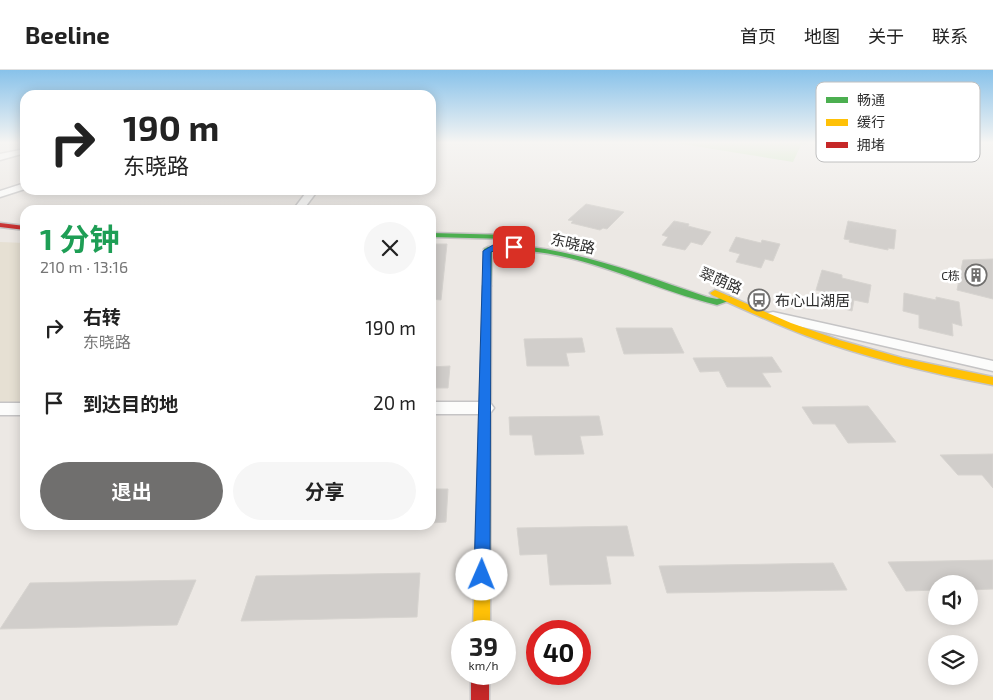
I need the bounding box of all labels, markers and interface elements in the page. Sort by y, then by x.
text: Beeline [25,20,110,49]
text: 首页 [740,25,776,47]
text: 地图 [804,25,840,47]
text: 关于 [868,25,904,47]
text: 联系 [932,25,968,47]
legend [816,82,980,162]
text: 畅通 [857,91,885,108]
text: 190 m [123,106,219,148]
icon: right [40,110,105,175]
text: 缓行 [857,113,885,130]
text: 拥堵 [857,136,885,153]
text: 东晓路 [123,152,189,178]
text: 1 分钟 [40,220,119,256]
button: close [364,222,416,274]
pin [493,226,535,268]
street label: 东晓路 [549,229,597,257]
icon: arrive [500,233,528,261]
text: 210 m · 13:16 [40,257,128,276]
street label: 翠荫路 [697,263,745,297]
building icon: C栋 [964,263,988,287]
place label: C栋 [941,268,960,282]
bus stop icon: 布心山湖居 [747,288,771,312]
place label: 布心山湖居 [775,291,850,309]
text: 右转 [83,305,121,328]
icon: right [40,314,68,342]
text: 190 m [365,316,416,339]
text: 东晓路 [83,332,131,351]
icon: arrive [40,389,68,417]
text: 20 m [373,391,416,414]
text: 到达目的地 [83,392,178,415]
button: 退出 [40,462,223,520]
button: 分享 [233,462,416,520]
position arrow [455,548,507,600]
map controls [928,575,978,685]
button: sound [928,575,978,625]
speed limit sign: 40 [526,620,591,685]
text: 39 [469,631,498,661]
button: layers [928,635,978,685]
text: km/h [469,658,498,672]

